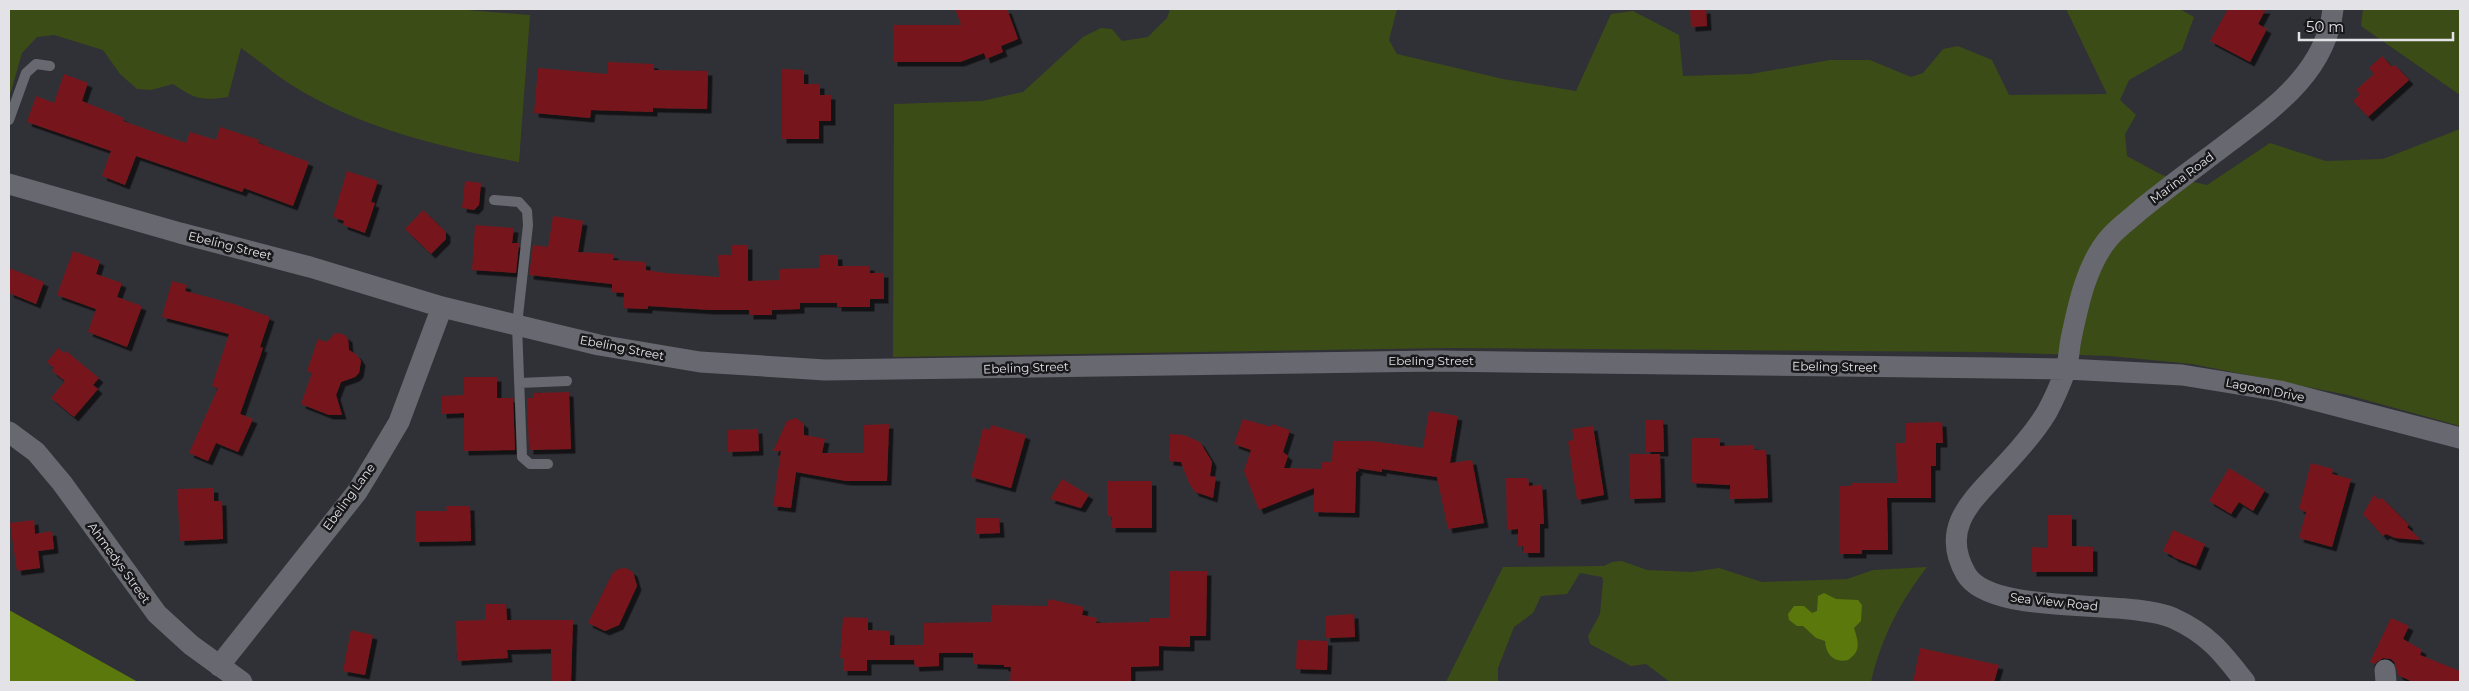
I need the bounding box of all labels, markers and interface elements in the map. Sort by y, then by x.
scale bar [2299,10,2453,42]
text: 50 m [2306,17,2344,36]
street label: Marina Road [2147,149,2217,207]
street label: Ebeling Street [187,228,274,263]
street label: Ebeling Street [579,332,666,363]
street label: Ebeling Street [1388,353,1474,368]
street label: Ebeling Street [1792,358,1878,375]
street label: Ebeling Street [983,359,1069,376]
street label: Lagoon Drive [2224,375,2306,405]
street label: Ebeling Lane [319,460,378,533]
street label: Ahmedys Street [85,519,154,606]
street label: Sea View Road [2009,589,2099,614]

